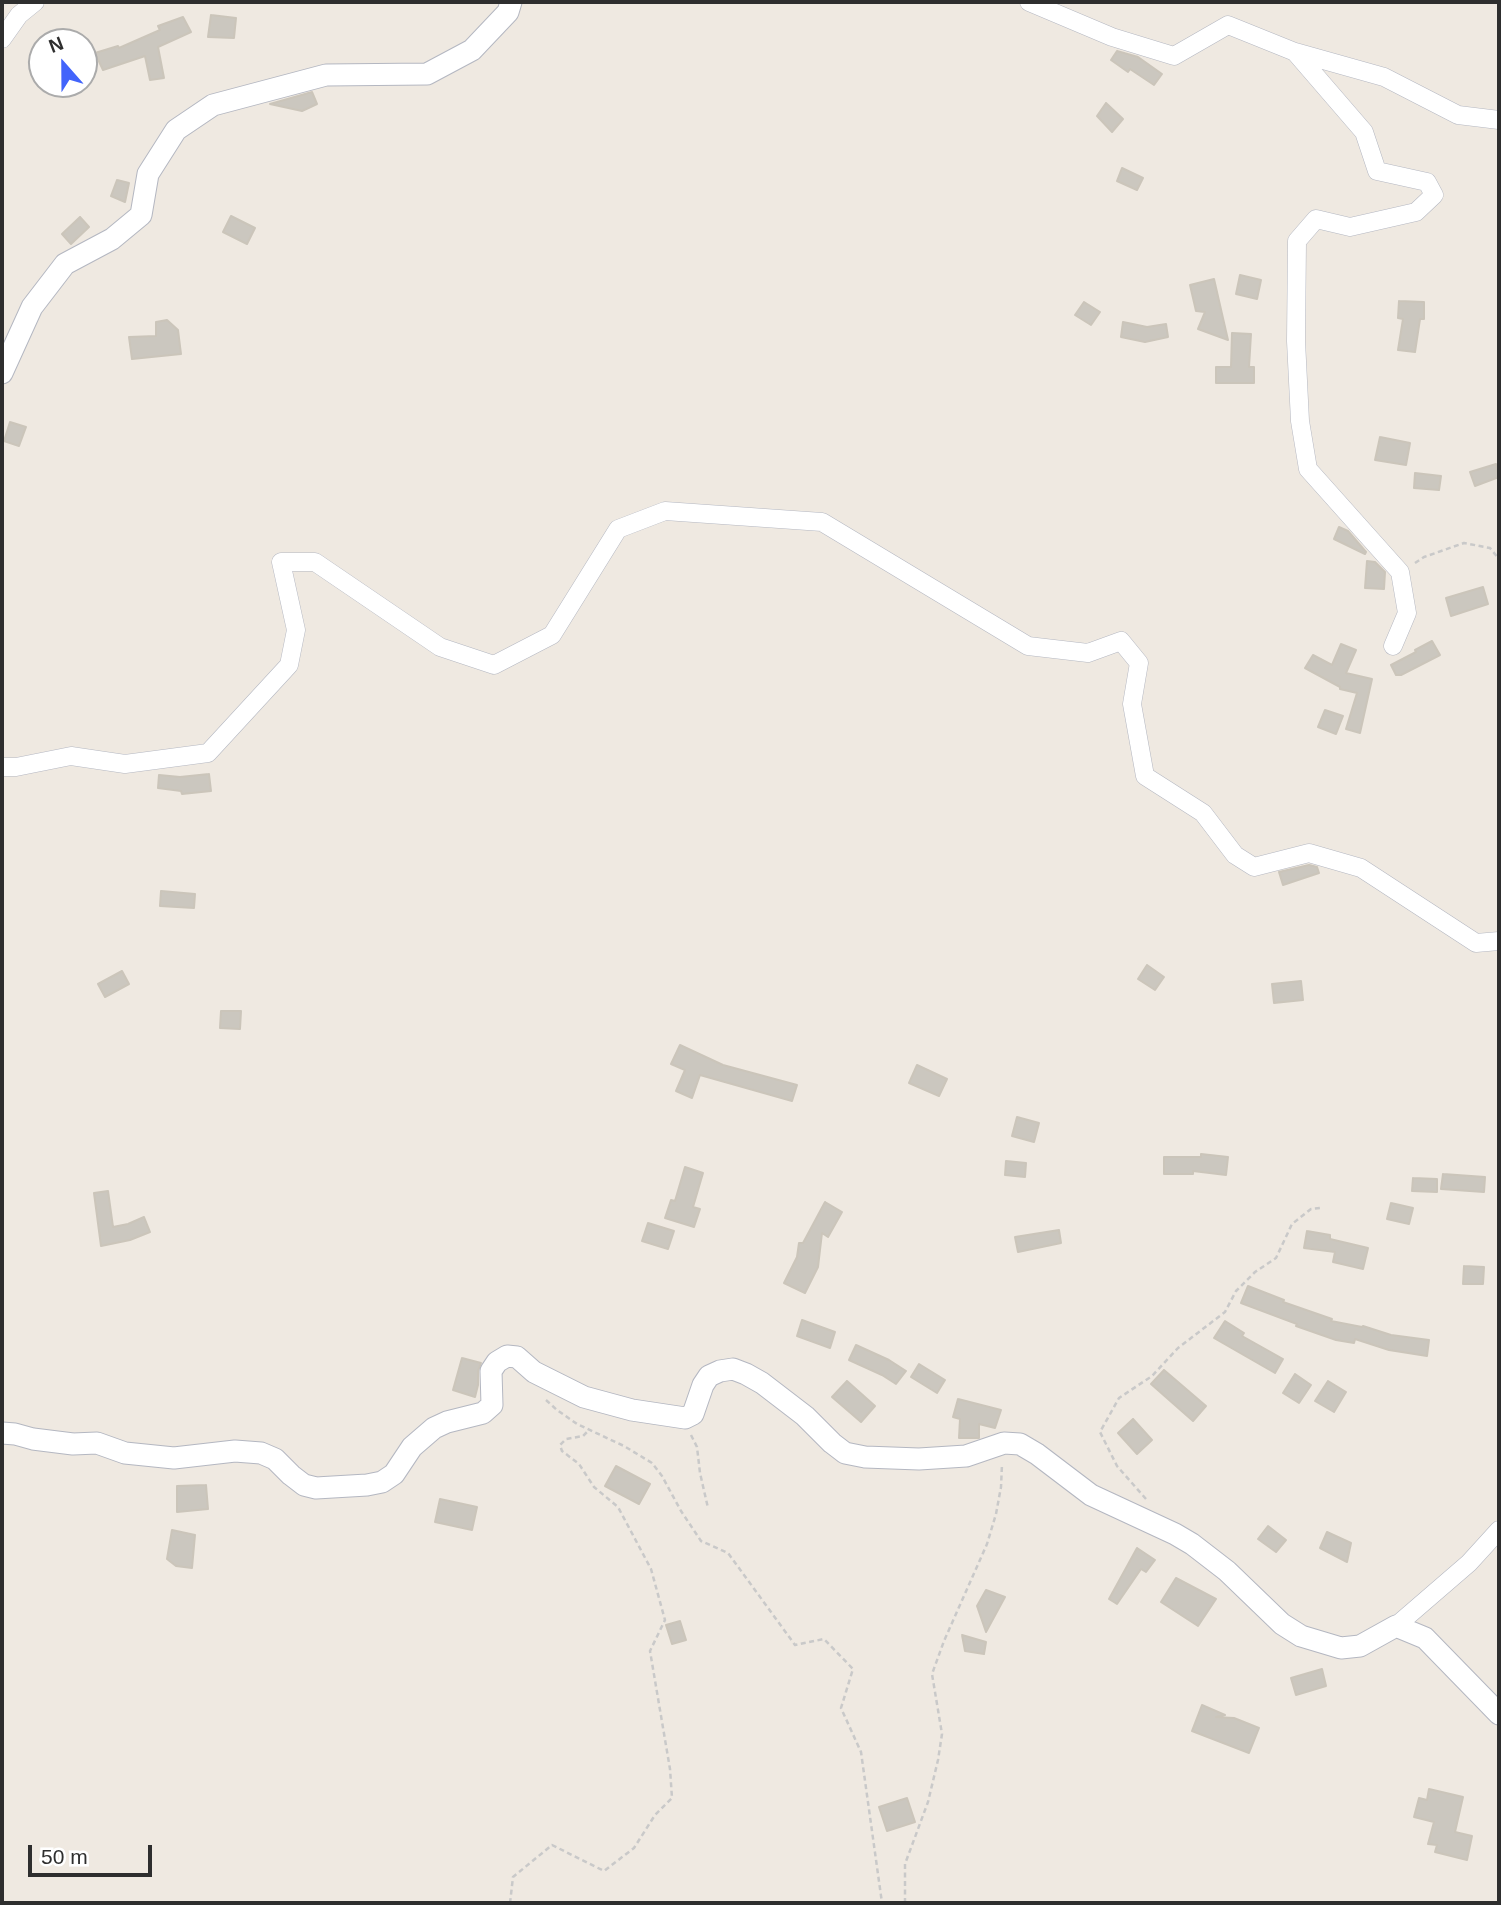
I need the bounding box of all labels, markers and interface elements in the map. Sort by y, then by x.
north arrow [28,28,98,98]
text: N [46,33,66,57]
scale bar [32,1832,156,1876]
text: 50 m [41,1845,88,1868]

